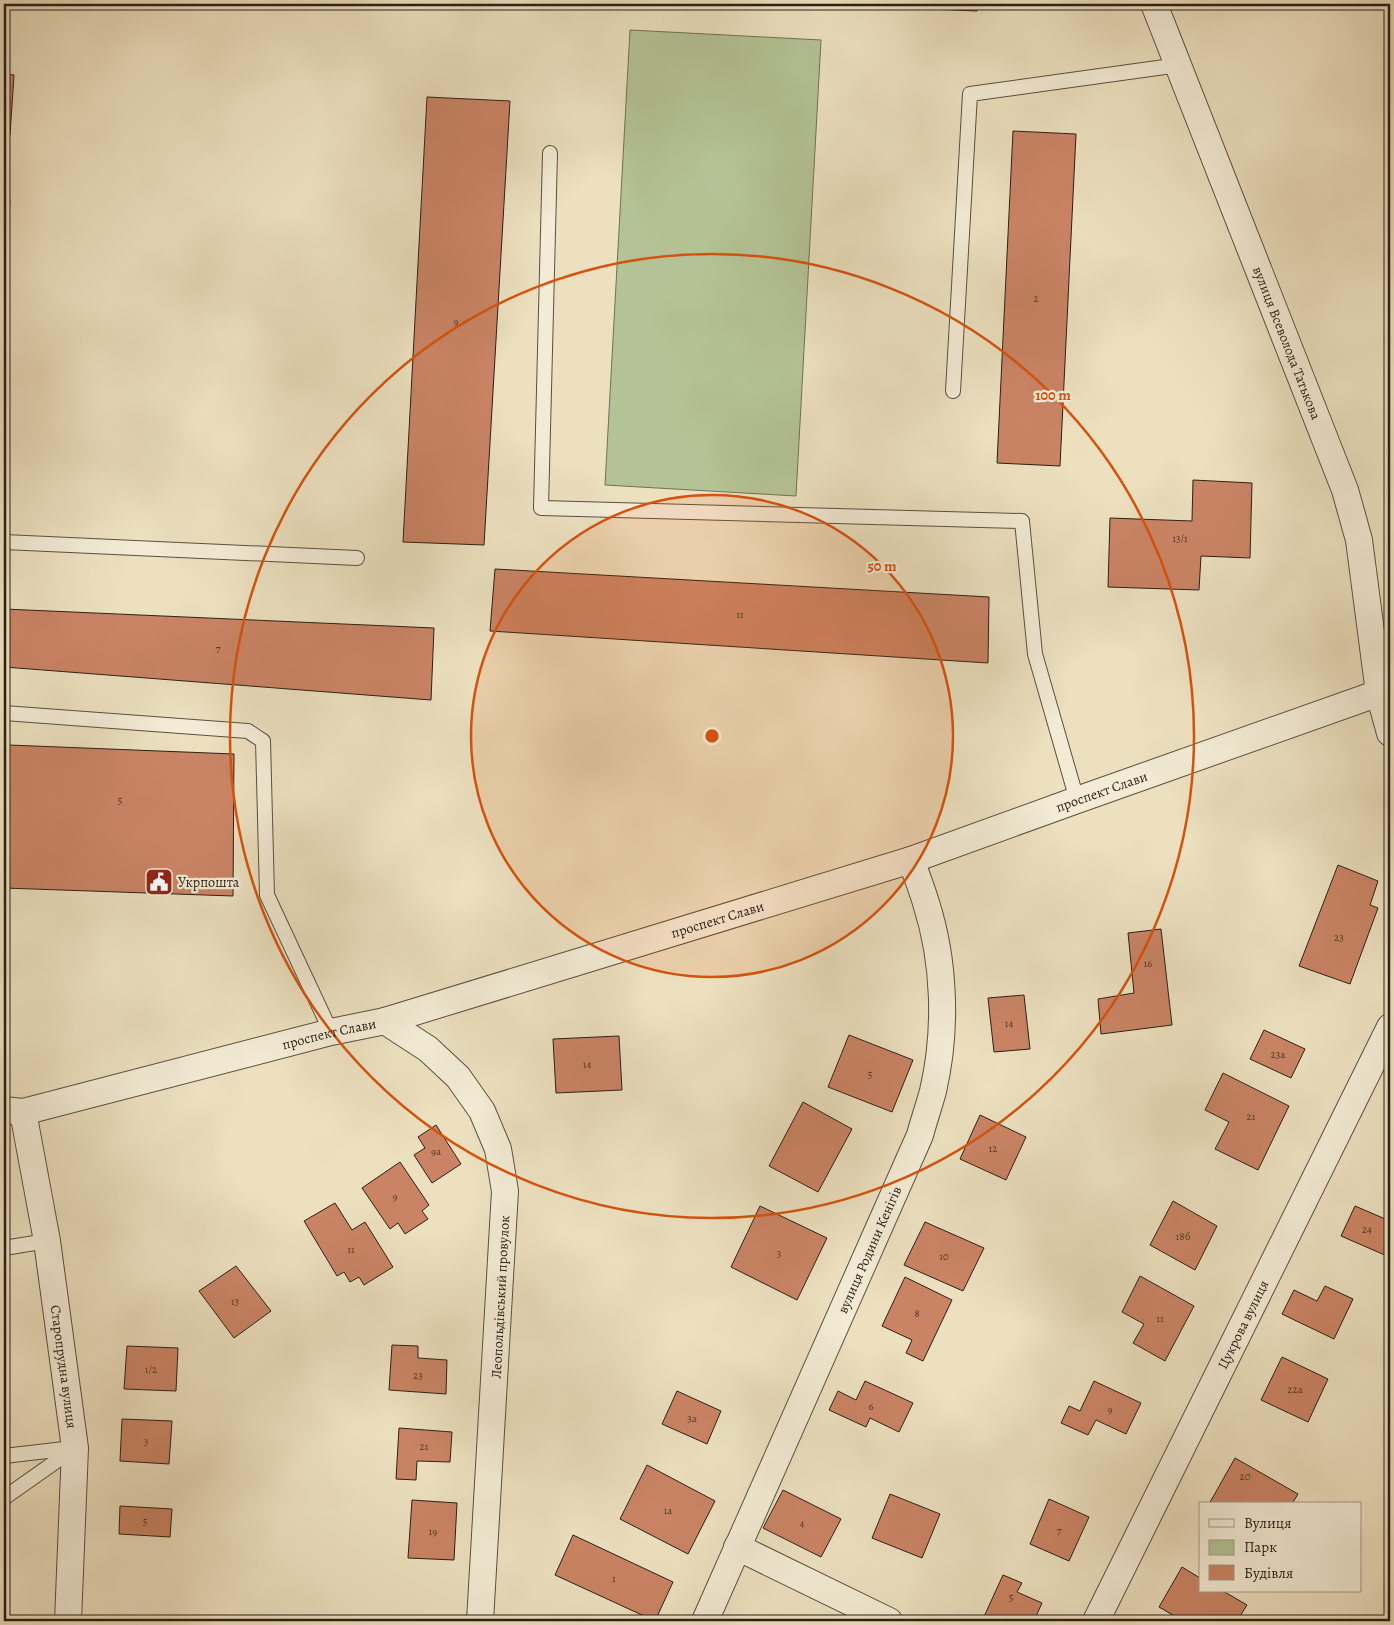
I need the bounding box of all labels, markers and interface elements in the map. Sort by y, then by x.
street label: вулиця Всеволода Татькова [1248,264,1326,423]
house number: 2 [1033,291,1039,306]
house number: 9 [453,314,459,329]
text: 100 m [1035,385,1071,405]
house number: 13/1 [1172,531,1188,546]
text: 50 m [867,556,897,576]
house number: 11 [736,607,744,622]
house number: 7 [216,641,221,656]
centre of rings [703,727,721,745]
street label: проспект Слави [1053,767,1150,817]
house number: 5 [118,793,123,808]
public building icon: Укрпошта [144,867,174,897]
place label: Укрпошта [178,873,240,892]
street label: проспект Слави [669,897,766,943]
house number: 23 [1334,930,1344,945]
house number: 16 [1144,956,1152,971]
street label: проспект Слави [280,1014,378,1054]
house number: 14 [1005,1016,1013,1031]
house number: 23а [1271,1047,1286,1062]
house number: 14 [583,1057,591,1072]
house number: 5 [868,1067,873,1082]
house number: 21 [1247,1109,1256,1124]
house number: 12 [989,1141,998,1156]
house number: 9а [431,1144,442,1159]
street label: вулиця Родини Кенігів [833,1183,906,1317]
house number: 9 [392,1189,398,1204]
street label: Леопольдівський провулок [487,1215,514,1379]
house number: 24 [1362,1222,1372,1237]
house number: 18б [1176,1229,1191,1244]
house number: 11 [347,1242,355,1257]
house number: 3 [777,1246,781,1261]
house number: 10 [939,1249,949,1264]
street label: Цукрова вулиця [1213,1277,1273,1372]
house number: 13 [231,1294,239,1309]
street label: Старопрудна вулиця [46,1304,81,1430]
house number: 8 [914,1306,920,1321]
house number: 11 [1156,1311,1164,1326]
house number: 1/2 [145,1362,157,1377]
house number: 23 [413,1368,423,1383]
house number: 22а [1287,1382,1304,1397]
house number: 6 [868,1399,874,1414]
house number: 9 [1107,1402,1113,1417]
house number: 3а [687,1411,698,1426]
house number: 3 [144,1434,148,1449]
house number: 21 [420,1439,429,1454]
house number: 20 [1239,1469,1251,1484]
legend [1199,1502,1362,1592]
house number: 1а [664,1503,673,1518]
text: Вулиця [1244,1513,1291,1533]
house number: 5 [143,1514,148,1529]
house number: 4 [800,1516,805,1531]
house number: 7 [1057,1523,1062,1538]
house number: 19 [429,1524,437,1539]
text: Парк [1244,1537,1277,1557]
text: Будівля [1244,1563,1293,1583]
house number: 1 [612,1571,616,1586]
house number: 5 [1009,1590,1014,1605]

